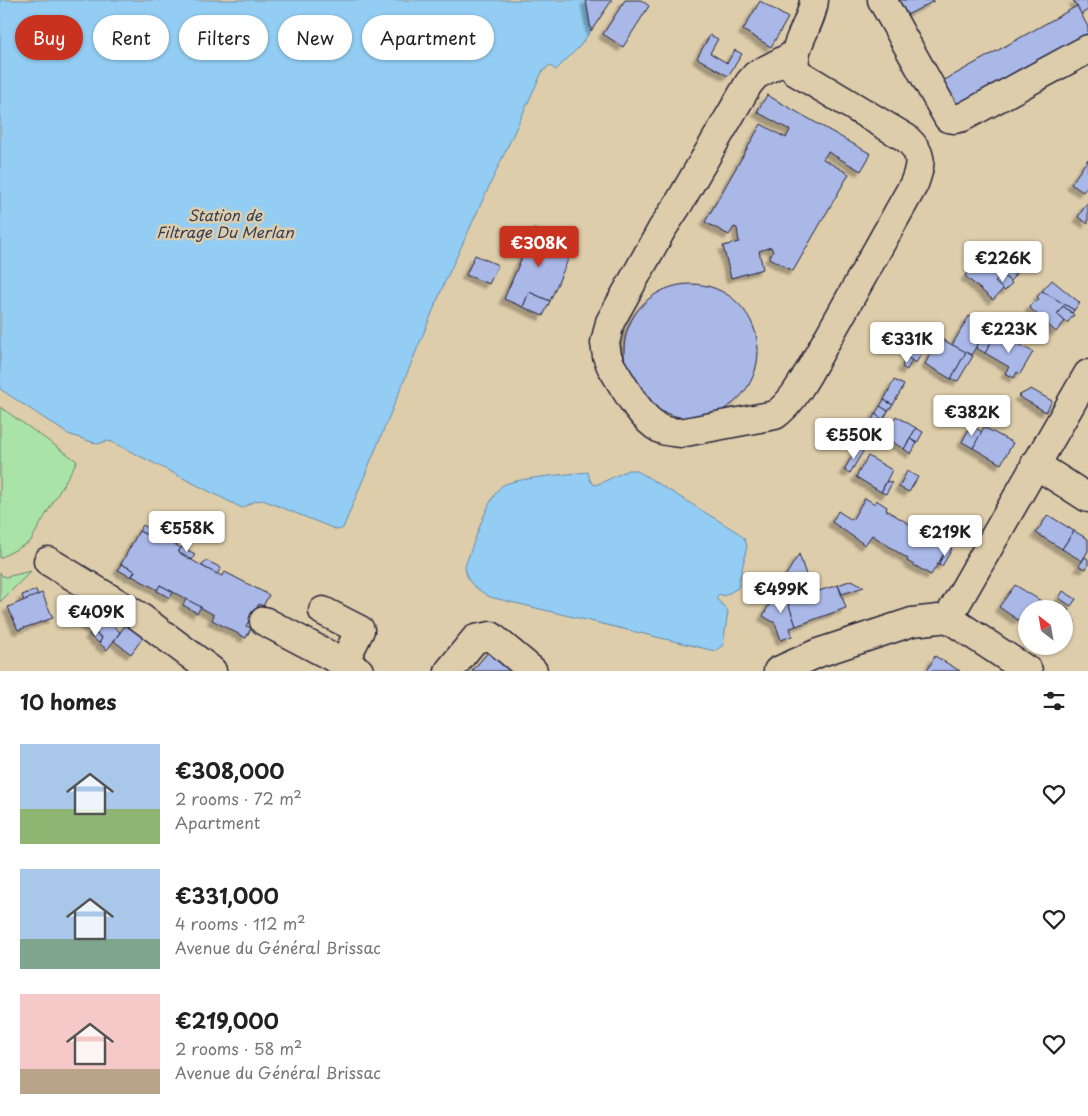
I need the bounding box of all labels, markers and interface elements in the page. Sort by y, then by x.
chip: Buy [15,15,83,60]
chip: Rent [93,15,169,60]
chip: Filters [179,15,268,60]
chip: New [278,15,352,60]
chip: Apartment [362,15,494,60]
water label: Station de Filtrage Du Merlan [156,203,294,243]
pin: €308K [504,226,574,268]
text: €308K [511,230,567,254]
pin: €226K [968,240,1038,283]
text: €226K [975,245,1031,269]
pin: €223K [974,312,1044,354]
text: €223K [981,316,1037,340]
pin: €331K [872,322,942,364]
text: €331K [881,326,933,350]
pin: €382K [937,394,1007,437]
text: €382K [944,399,1000,423]
pin: €550K [819,418,889,460]
text: €550K [826,422,882,446]
pin: €558K [152,510,222,553]
pin: €219K [910,514,980,557]
text: €558K [160,515,214,539]
text: €219K [919,519,971,543]
pin: €499K [746,572,816,614]
text: €499K [754,576,808,600]
pin: €409K [61,594,131,637]
text: €409K [68,599,124,623]
north arrow [1018,600,1072,655]
map controls [1018,600,1073,655]
text: 10 homes [20,685,117,717]
icon: filters [1040,687,1068,715]
text: €308,000 [175,754,285,786]
icon: home [60,764,120,824]
icon: heart [1040,780,1068,808]
text: 2 rooms · 72 m² [175,786,302,810]
text: Apartment [175,810,260,834]
text: €331,000 [175,879,279,911]
icon: home [60,889,120,949]
icon: heart [1040,905,1068,933]
text: 4 rooms · 112 m² [175,911,305,935]
text: Avenue du Général Brissac [175,935,381,959]
text: €219,000 [175,1004,279,1036]
icon: home [60,1014,120,1074]
icon: heart [1040,1030,1068,1058]
text: 2 rooms · 58 m² [175,1036,302,1060]
text: Avenue du Général Brissac [175,1060,381,1084]

